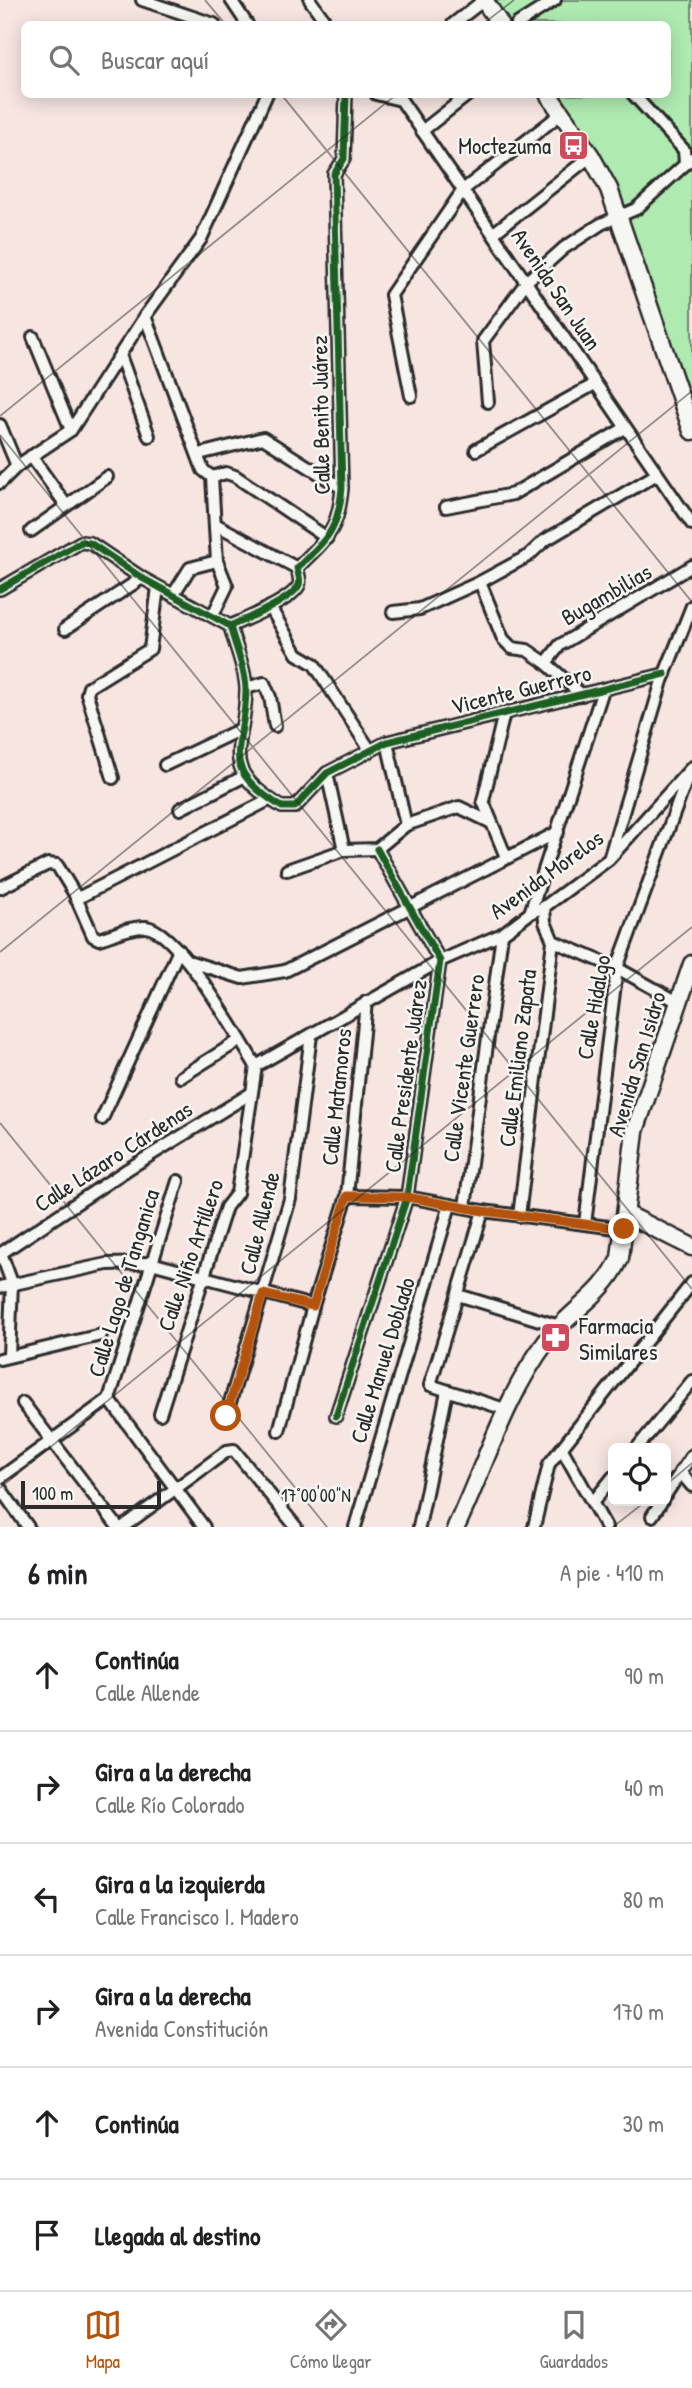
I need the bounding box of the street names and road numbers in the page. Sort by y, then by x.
street label: Avenida San Juan [505,222,609,356]
street label: Calle Benito Juárez [303,335,337,495]
street label: Bugambilias [555,556,657,632]
street label: Vicente Guerrero [448,657,594,721]
street label: Avenida Morelos [483,822,609,926]
street label: Calle Hidalgo [569,952,617,1062]
street label: Calle Emiliano Zapata [491,967,543,1149]
street label: Calle Vicente Guerrero [434,972,492,1164]
street label: Calle Presidente Juárez [376,977,434,1174]
street label: Avenida San Isidro [599,988,673,1140]
street label: Calle Matamoros [313,1027,359,1167]
street label: Calle Lázaro Cárdenas [28,1093,198,1219]
street label: Calle Allende [231,1168,287,1278]
street label: Calle Niño Artillero [150,1175,230,1335]
street label: Calle Lago de Tanganica [80,1185,166,1381]
street label: Calle Manuel Doblado [342,1273,422,1447]

